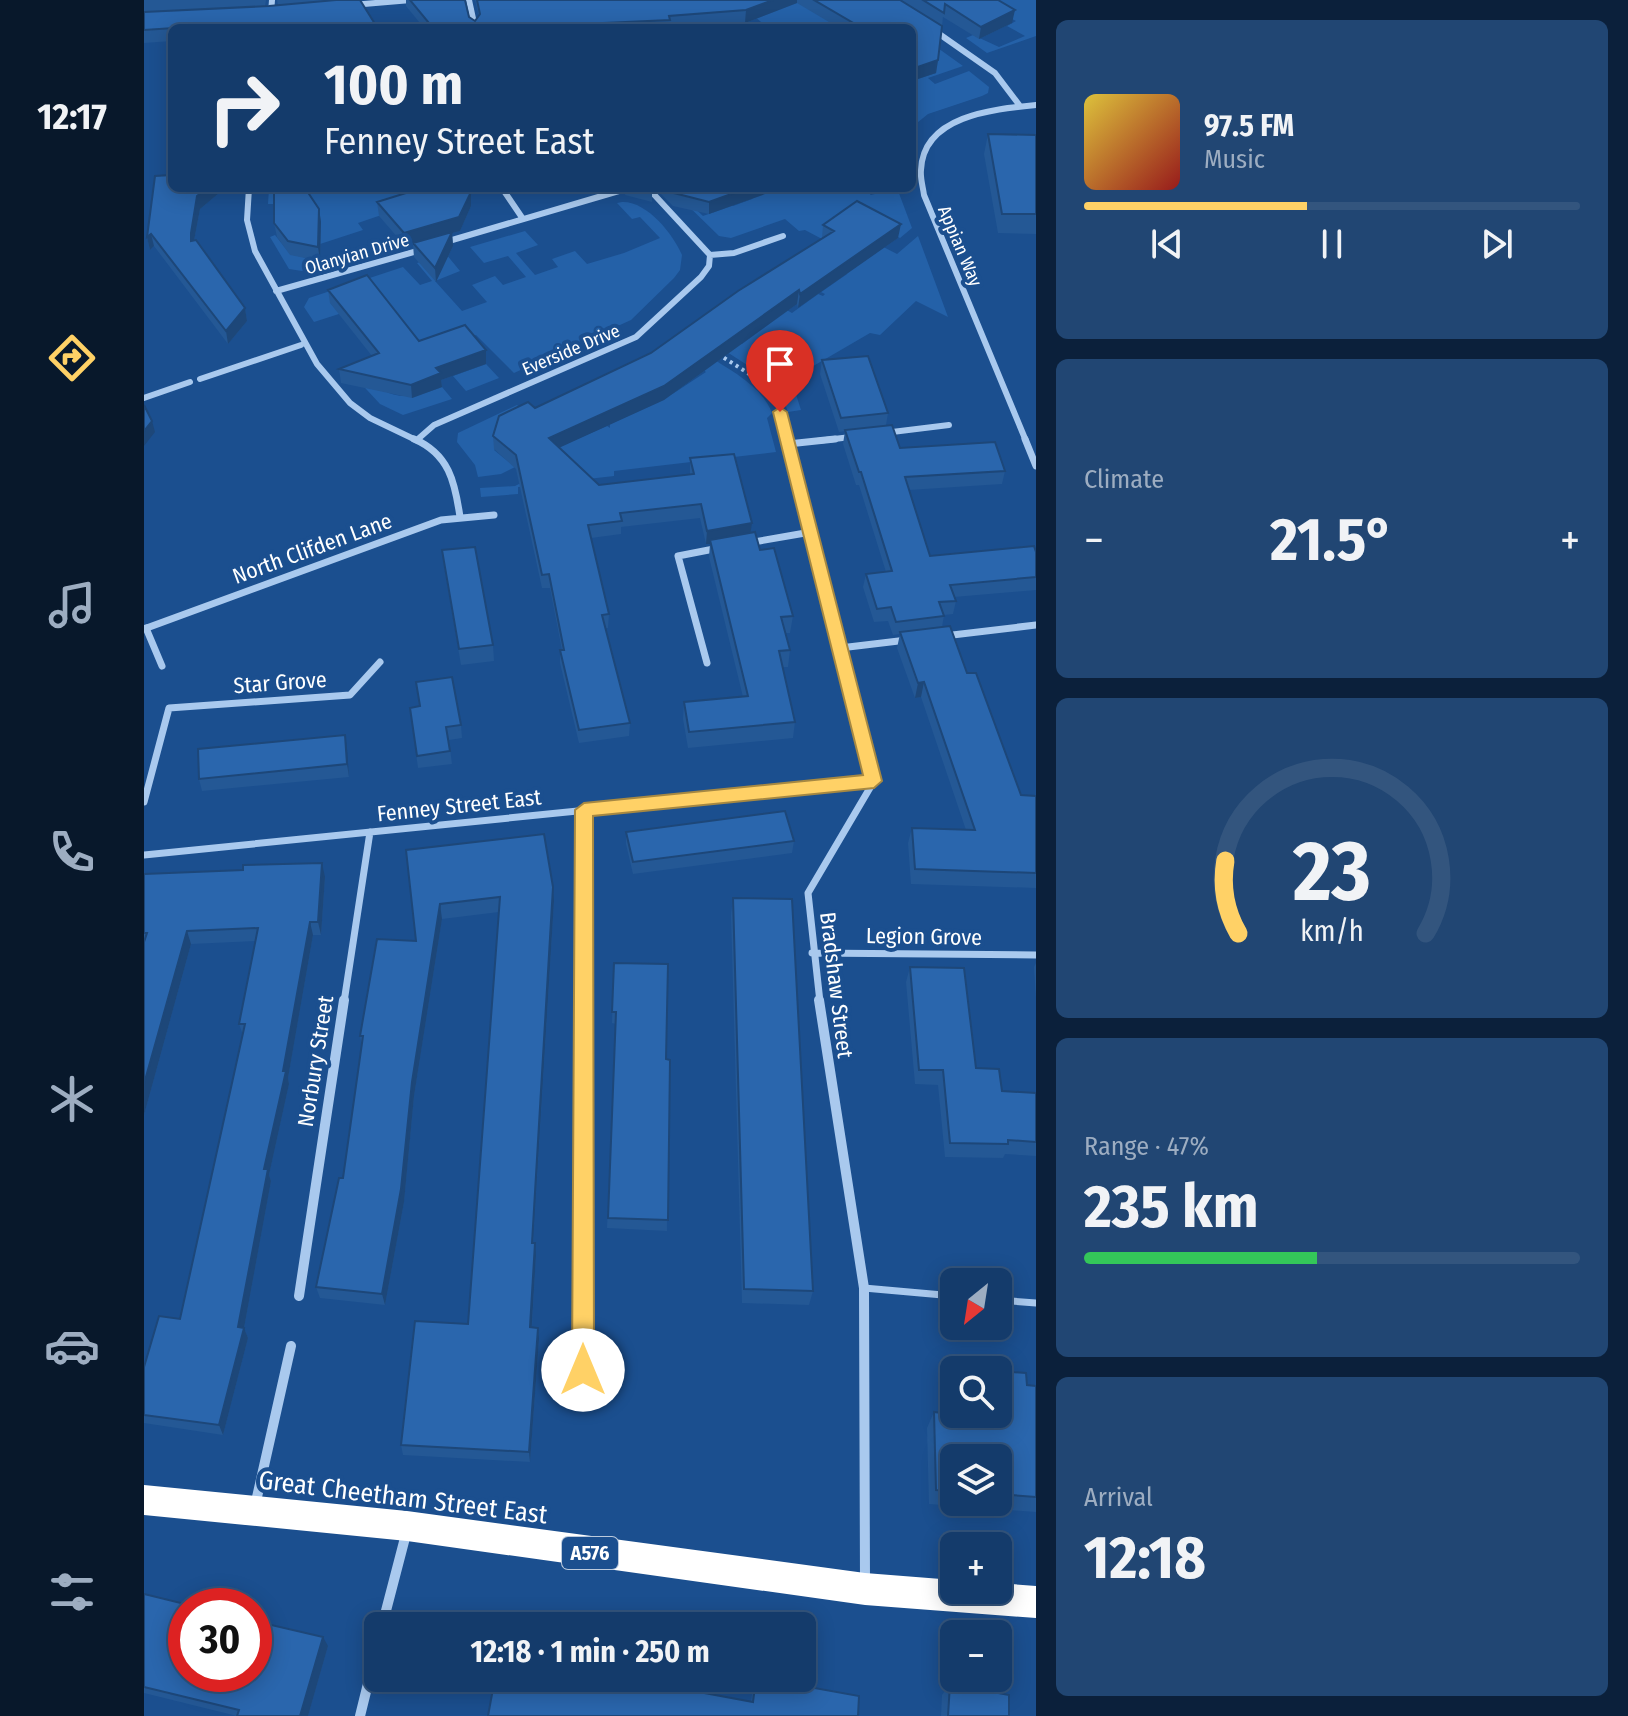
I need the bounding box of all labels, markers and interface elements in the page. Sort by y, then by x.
text: 100 m [324,52,463,119]
icon: right [192,56,296,160]
text: 12:17 [37,95,107,139]
text: 97.5 FM [1204,108,1294,144]
text: Fenney Street East [324,120,594,164]
text: Music [1204,144,1265,175]
street label: Appian Way [933,202,987,290]
icon: previous [1145,222,1189,266]
icon: pause [1310,222,1354,266]
icon: next [1475,222,1519,266]
street label: Olanyian Drive [302,229,412,279]
street label: Everside Drive [519,320,623,380]
icon: directions [44,330,100,386]
pin [746,330,814,412]
icon: arrive [758,342,802,386]
text: Climate [1084,464,1164,495]
text: 21.5° [1270,504,1394,576]
street label: North Clifden Lane [229,507,396,590]
text: − [1084,514,1104,567]
text: + [1560,514,1580,567]
icon: music [44,577,100,633]
street label: Star Grove [233,666,328,699]
street label: Fenney Street East [375,783,543,828]
text: 23 [1292,822,1371,922]
icon: phone [44,824,100,880]
street label: Bradshaw Street [814,910,859,1060]
text: km/h [1300,914,1364,949]
street label: Legion Grove [866,922,982,951]
street label: Norbury Street [292,993,339,1129]
icon: climate [44,1071,100,1127]
text: Range · 47% [1084,1131,1209,1162]
text: 235 km [1084,1171,1258,1243]
north arrow [940,1268,1012,1340]
map controls [940,1268,1012,1692]
icon: car [44,1318,100,1374]
position arrow [541,1328,625,1412]
button: search [940,1356,1012,1428]
button: layers [940,1444,1012,1516]
street label: Great Cheetham Street East [257,1464,550,1531]
text: Arrival [1084,1482,1153,1513]
text: 12:18 [1084,1522,1206,1594]
button: + [940,1532,1012,1604]
road number: A576 [562,1537,618,1569]
icon: filters [44,1564,100,1620]
speed limit sign: 30 [168,1588,272,1692]
button: − [940,1620,1012,1692]
text: 12:18 · 1 min · 250 m [470,1634,710,1670]

